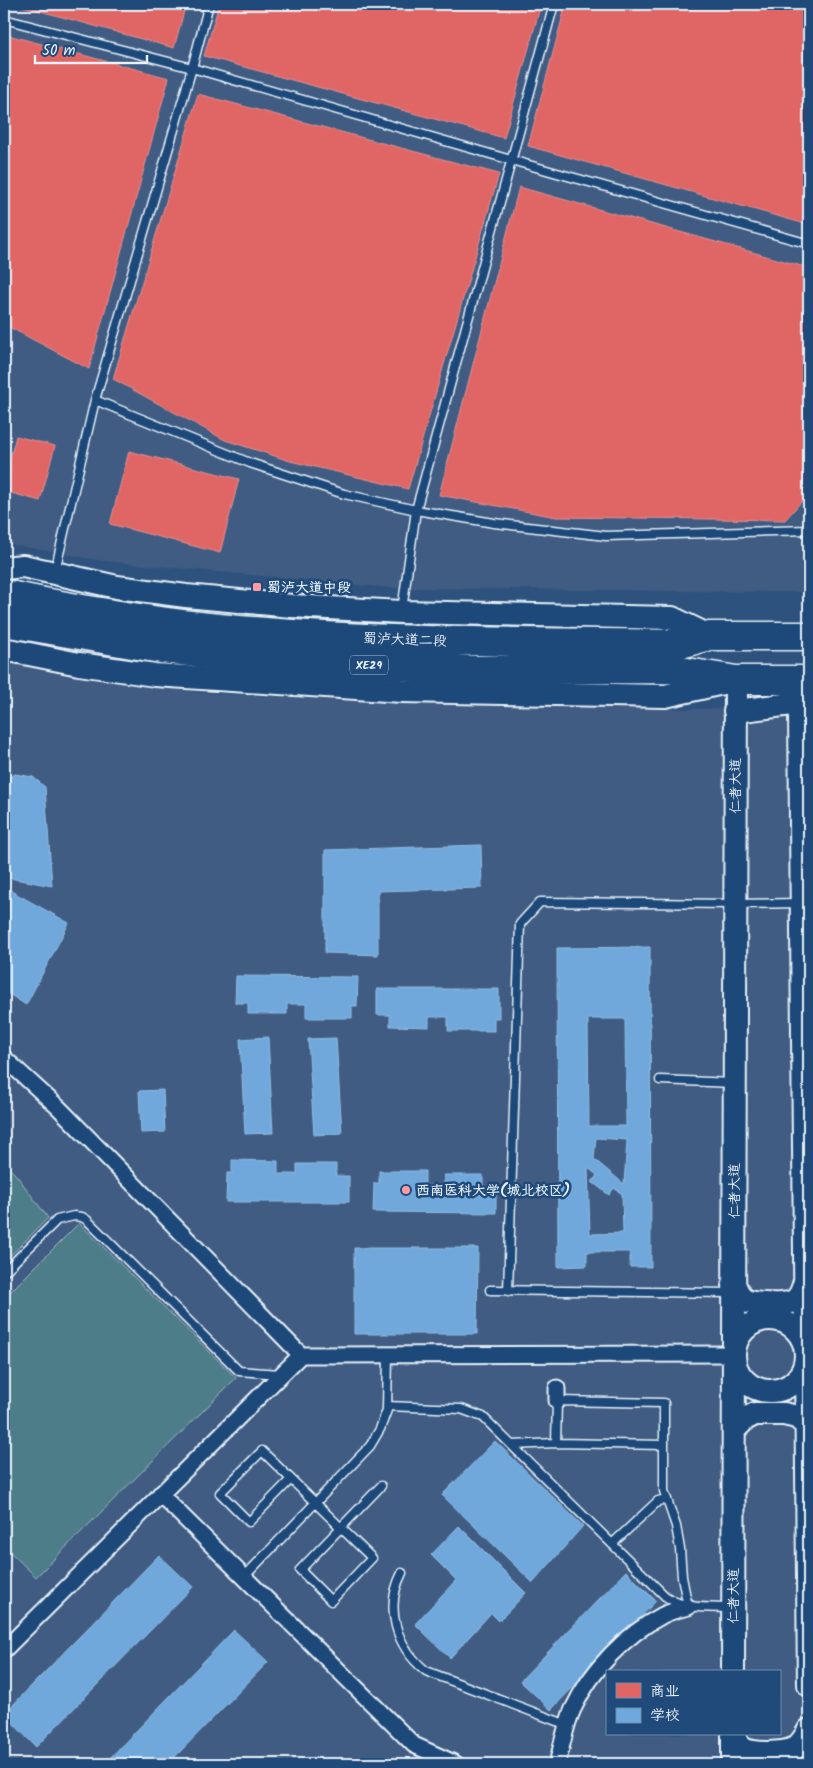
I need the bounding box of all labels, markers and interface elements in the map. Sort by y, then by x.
scale bar [35,32,148,64]
text: 50 m [42,39,76,63]
place label: 蜀泸大道中段 [267,577,351,599]
marker: 蜀泸大道中段 [251,581,263,593]
street label: 蜀泸大道二段 [363,628,447,652]
road number: XE29 [350,656,388,674]
street label: 仁者大道 [725,758,747,814]
street label: 仁者大道 [724,1163,746,1219]
place label: 西南医科大学(城北校区) [416,1180,570,1202]
marker: 西南医科大学(城北校区) [400,1184,412,1196]
street label: 仁者大道 [723,1568,745,1624]
legend [606,1670,780,1736]
text: 商业 [650,1680,680,1704]
text: 学校 [650,1704,680,1728]

